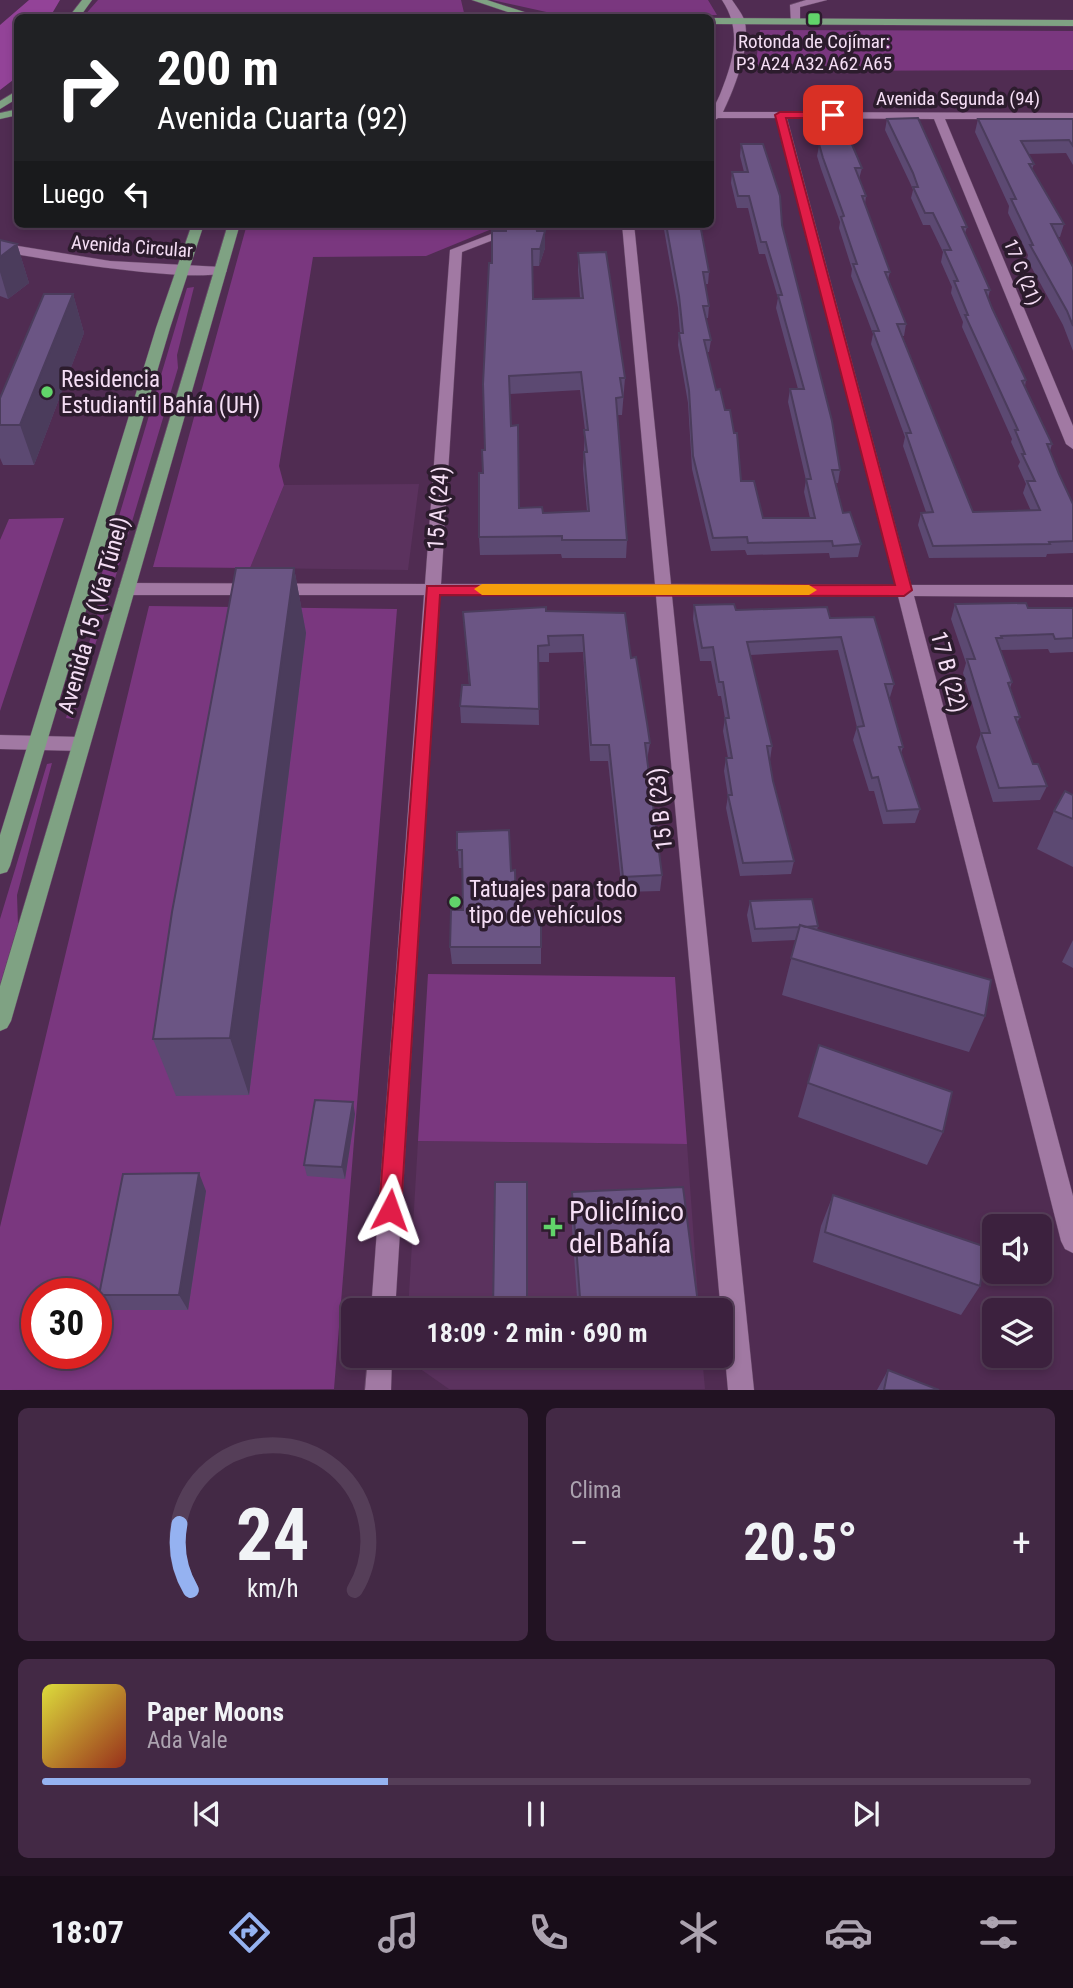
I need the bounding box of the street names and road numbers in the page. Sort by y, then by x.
street label: Avenida Segunda (94) [876,87,1040,110]
street label: Avenida Circular [70,231,194,262]
street label: 17 C (21) [999,236,1046,309]
street label: 15 A (24) [422,465,455,551]
street label: Avenida 15 (Vía Túnel) [52,514,134,717]
street label: 17 B (22) [925,629,972,716]
street label: 15 B (23) [643,766,678,852]

